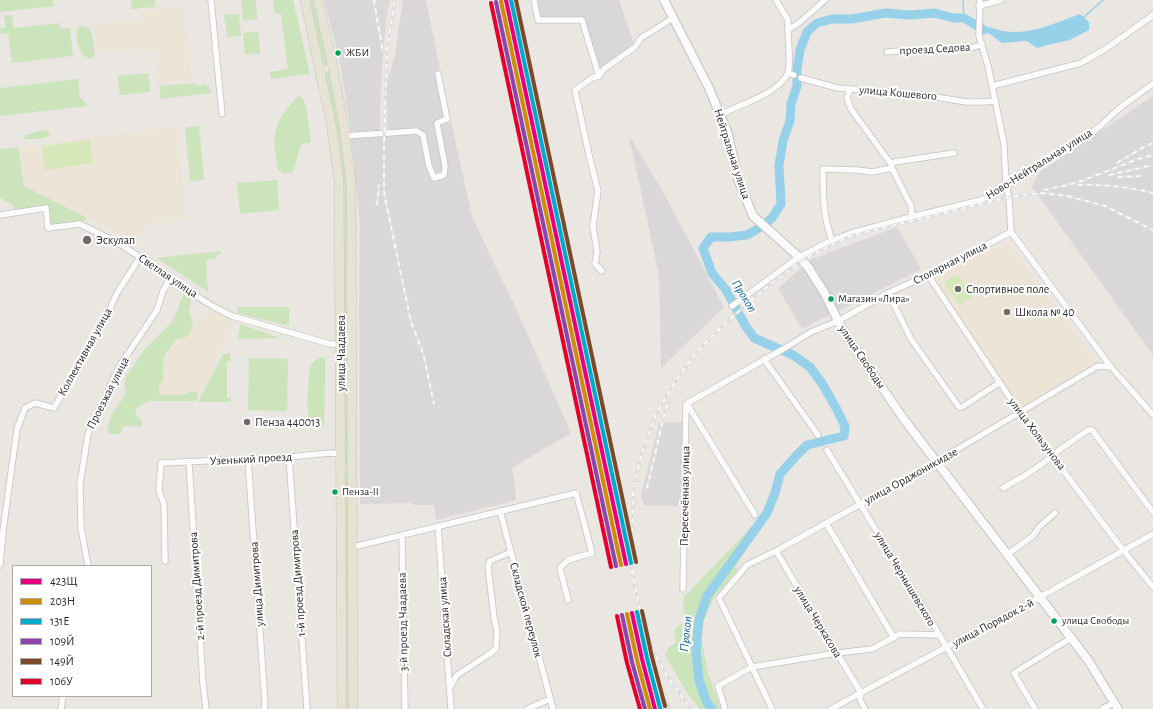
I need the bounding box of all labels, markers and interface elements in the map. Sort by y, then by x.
street label: проезд Седова [899,40,971,58]
place label: ЖБИ [346,46,369,60]
marker: ЖБИ [333,48,343,58]
street label: улица Кошевого [859,82,937,104]
street label: Нейтральная улица [711,107,753,201]
street label: Ново-Нейтральная улица [983,125,1095,203]
place label: Эскулап [96,233,135,247]
marker: Эскулап [81,234,93,246]
street label: Столярная улица [910,238,990,288]
street label: Светлая улица [135,251,201,301]
water label: Прокоп [728,277,760,315]
place label: Спортивное поле [966,282,1049,296]
marker: Спортивное поле [953,284,963,294]
place label: Магазин «Лира» [838,292,910,306]
marker: Магазин «Лира» [826,294,836,304]
street label: Коллективная улица [55,305,115,399]
place label: Школа № 40 [1015,305,1075,319]
marker: Школа № 40 [1002,307,1012,317]
street label: улица Чаадаева [334,315,348,391]
street label: улица Свободы [835,323,889,391]
street label: Проезжая улица [84,354,132,432]
street label: улица Хользунова [1005,395,1069,473]
place label: Пенза 440013 [255,415,320,429]
marker: Пенза 440013 [242,417,252,427]
street label: улица Орджоникидзе [862,444,960,508]
street label: Пересечённая улица [677,446,693,546]
street label: Узенький проезд [209,450,293,468]
place label: Пенза-II [342,485,379,499]
marker: Пенза-II [330,487,340,497]
street label: 1-й проезд Димитрова [287,529,309,637]
street label: улица Чернышевского [871,529,939,629]
street label: 2-й проезд Димитрова [186,531,208,641]
street label: улица Димитрова [247,541,267,627]
street label: Складской переулок [506,561,546,659]
legend [12,565,152,697]
street label: 3-й проезд Чаадаева [395,572,411,672]
text: 423Щ [50,575,77,587]
street label: Складская улица [435,576,455,658]
street label: улица Черкасова [791,583,845,661]
text: 203Н [50,595,75,607]
street label: улица Порядок 2-й [950,595,1036,651]
place label: улица Свободы [1062,614,1129,628]
text: 131Е [50,615,70,627]
water label: Прокоп [676,615,696,653]
marker: улица Свободы [1049,616,1059,626]
text: 109Й [50,635,75,647]
text: 149Й [50,655,74,667]
text: 106У [50,675,73,687]

